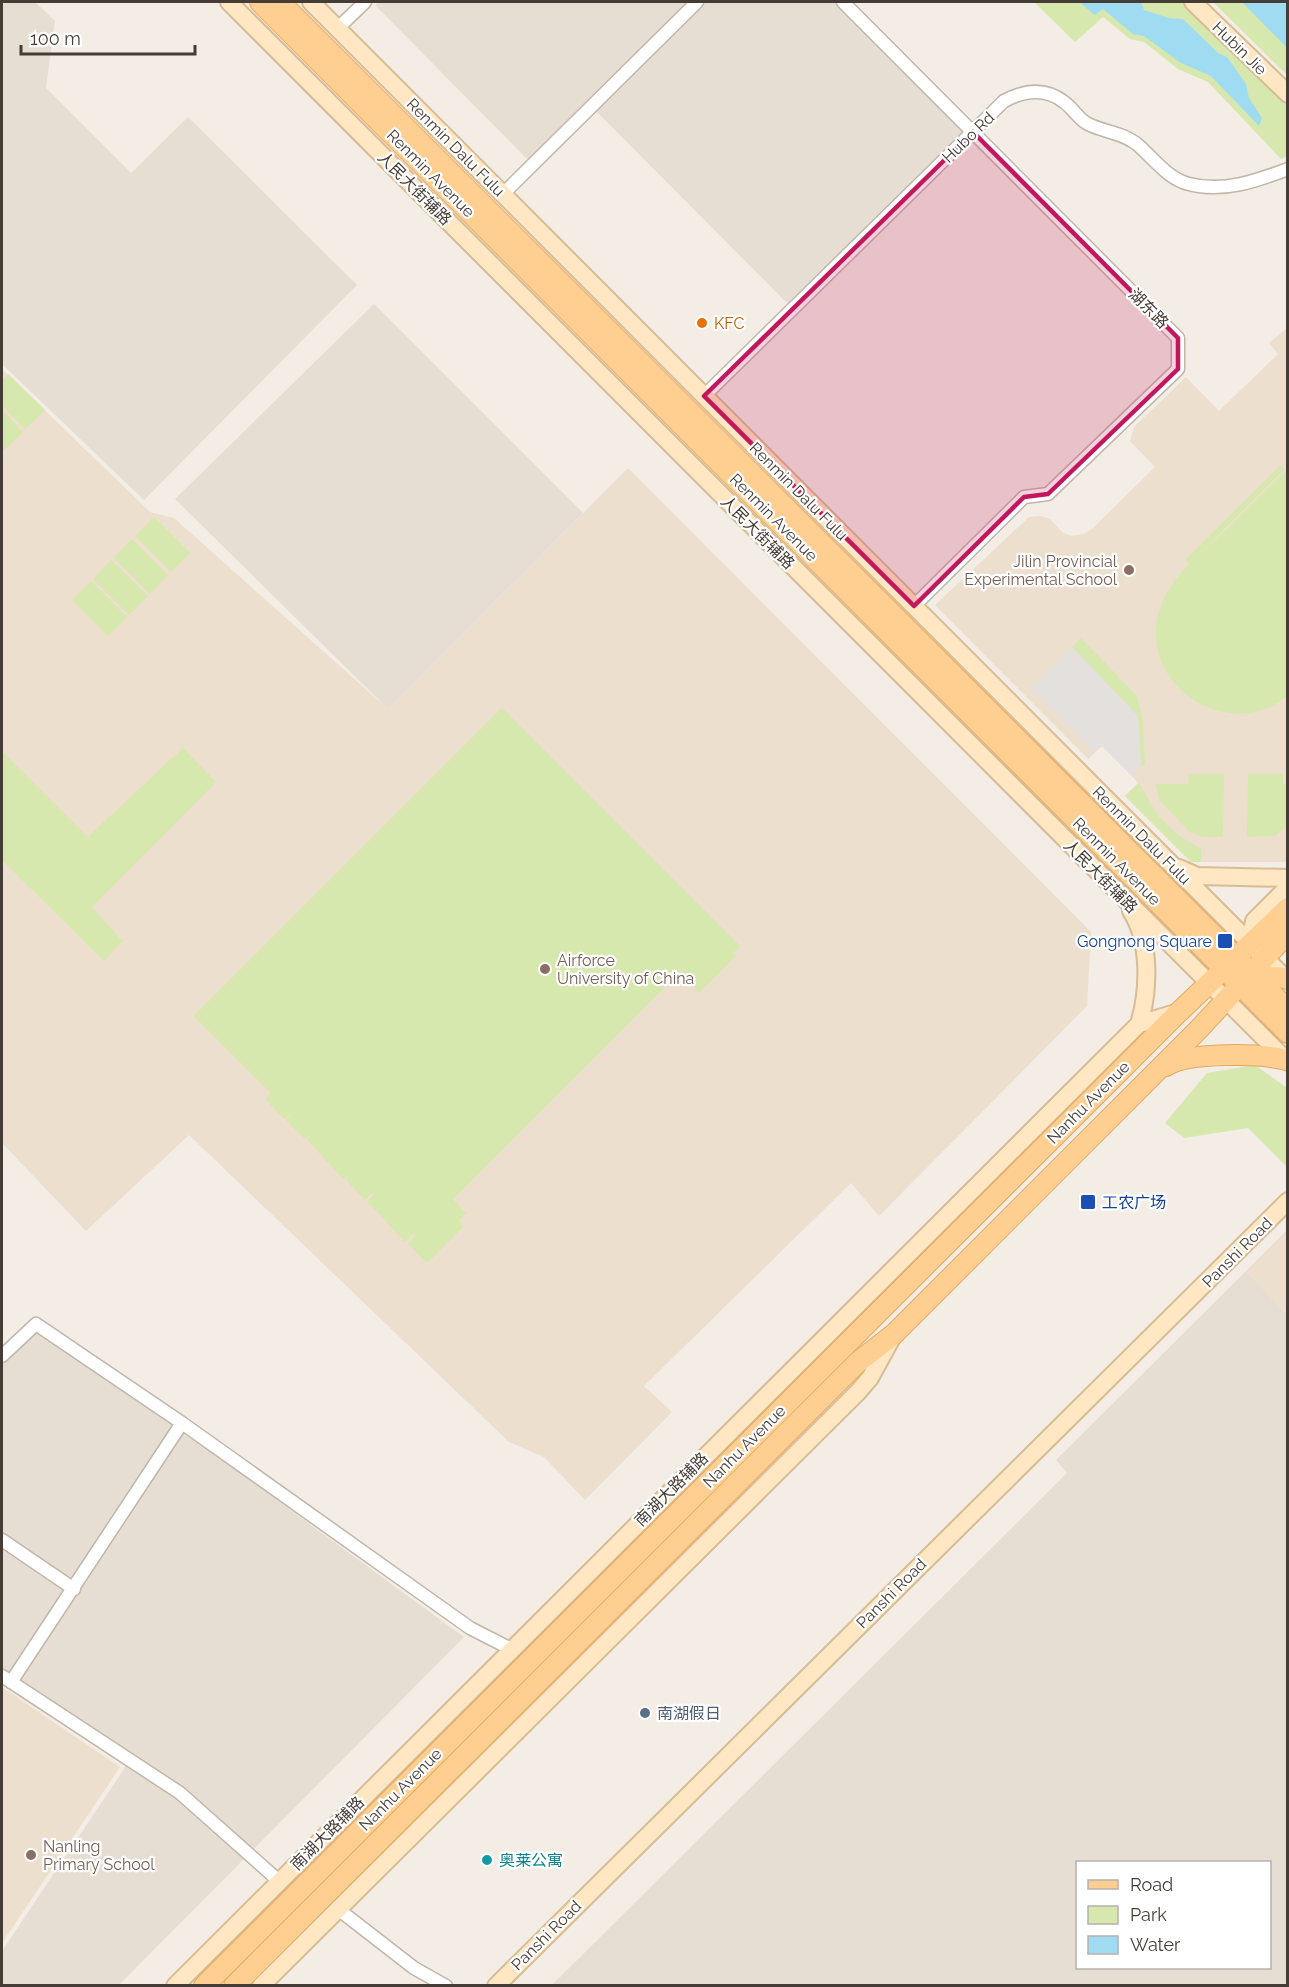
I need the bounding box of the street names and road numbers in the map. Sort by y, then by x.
street label: Hubin Jie [1209,18,1271,79]
street label: Renmin Dalu Fulu [403,94,509,200]
street label: Hubo Rd [938,108,998,167]
street label: Renmin Avenue [383,126,478,221]
street label: 人民大街辅路 [374,148,455,229]
street label: 湖东路 [1125,285,1172,332]
street label: Renmin Dalu Fulu [746,438,852,544]
street label: Renmin Avenue [726,470,821,565]
street label: 人民大街辅路 [717,492,798,573]
street label: Renmin Dalu Fulu [1089,782,1195,888]
street label: Renmin Avenue [1069,814,1164,909]
street label: 人民大街辅路 [1060,836,1141,917]
street label: Nanhu Avenue [1043,1057,1134,1148]
street label: Panshi Road [1198,1213,1276,1291]
street label: Nanhu Avenue [699,1401,790,1492]
street label: 南湖大路辅路 [631,1449,712,1530]
street label: Panshi Road [852,1554,930,1632]
street label: Nanhu Avenue [355,1744,446,1835]
street label: 南湖大路辅路 [287,1793,368,1874]
street label: Panshi Road [507,1896,585,1974]

